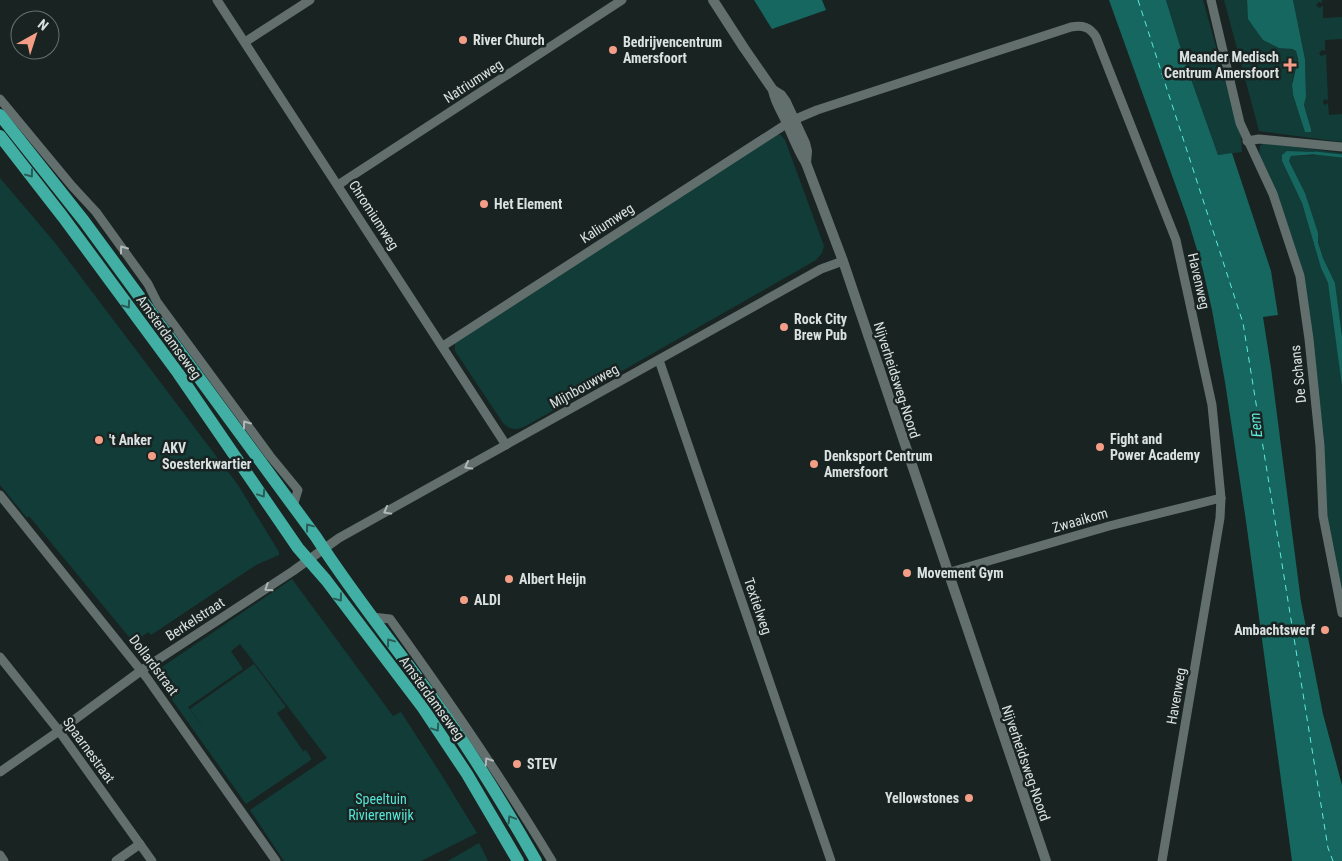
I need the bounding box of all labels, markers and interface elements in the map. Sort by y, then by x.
north arrow [10,10,60,60]
text: N [35,16,52,34]
place label: River Church [473,32,545,48]
marker: River Church [457,34,469,46]
place label: Bedrijvencentrum Amersfoort [623,34,722,66]
marker: Bedrijvencentrum Amersfoort [607,44,619,56]
place label: Meander Medisch Centrum Amersfoort [1164,49,1279,81]
street label: Natriumweg [441,56,505,106]
marker: Meander Medisch Centrum Amersfoort [1283,58,1297,72]
one-way arrow [25,168,33,177]
street label: Chromiumweg [346,177,402,253]
place label: Het Element [494,196,562,212]
marker: Het Element [478,198,490,210]
street label: Kaliumweg [577,200,637,246]
one-way arrow [119,245,129,254]
street label: Havenweg [1185,251,1213,311]
street label: Amsterdamseweg [133,292,205,382]
one-way arrow [122,299,130,308]
place label: Rock City Brew Pub [794,311,848,343]
street label: Nijverheidsweg-Noord [871,320,923,440]
marker: Rock City Brew Pub [778,321,790,333]
street label: De Schans [1287,344,1309,404]
street label: Mijnbouwweg [547,361,621,411]
water label: Eem [1246,412,1266,438]
one-way arrow [244,421,252,430]
place label: Fight and Power Academy [1110,431,1201,463]
place label: 't Anker [109,432,152,448]
marker: 't Anker [93,434,105,446]
place label: AKV Soesterkwartier [162,440,252,472]
marker: Fight and Power Academy [1094,441,1106,453]
place label: Denksport Centrum Amersfoort [824,448,933,480]
marker: AKV Soesterkwartier [146,450,158,462]
marker: Denksport Centrum Amersfoort [808,458,820,470]
one-way arrow [464,460,473,470]
one-way arrow [256,488,265,498]
street label: Zwaaikom [1051,504,1109,536]
one-way arrow [383,505,392,515]
one-way arrow [306,524,314,533]
place label: Movement Gym [917,565,1004,581]
marker: Movement Gym [901,567,913,579]
place label: Albert Heijn [519,571,586,587]
marker: Albert Heijn [503,573,515,585]
street label: Textielweg [741,575,775,637]
one-way arrow [265,581,274,591]
one-way arrow [333,592,342,602]
place label: ALDI [474,592,501,608]
street label: Berkelstraat [163,594,227,644]
marker: ALDI [458,594,470,606]
place label: Ambachtswerf [1234,622,1315,638]
marker: Ambachtswerf [1319,624,1331,636]
street label: Dollardstraat [126,632,182,698]
one-way arrow [387,638,396,647]
street label: Amsterdamseweg [396,653,468,743]
street label: Havenweg [1163,666,1189,726]
street label: Nijverheidsweg-Noord [999,703,1053,823]
street label: Spaarnestraat [60,714,118,786]
one-way arrow [430,723,440,732]
place label: STEV [527,756,557,772]
one-way arrow [485,757,495,766]
marker: STEV [511,758,523,770]
place label: Yellowstones [885,790,959,806]
park label: Speeltuin Rivierenwijk [348,791,415,823]
marker: Yellowstones [963,792,975,804]
one-way arrow [508,815,518,824]

